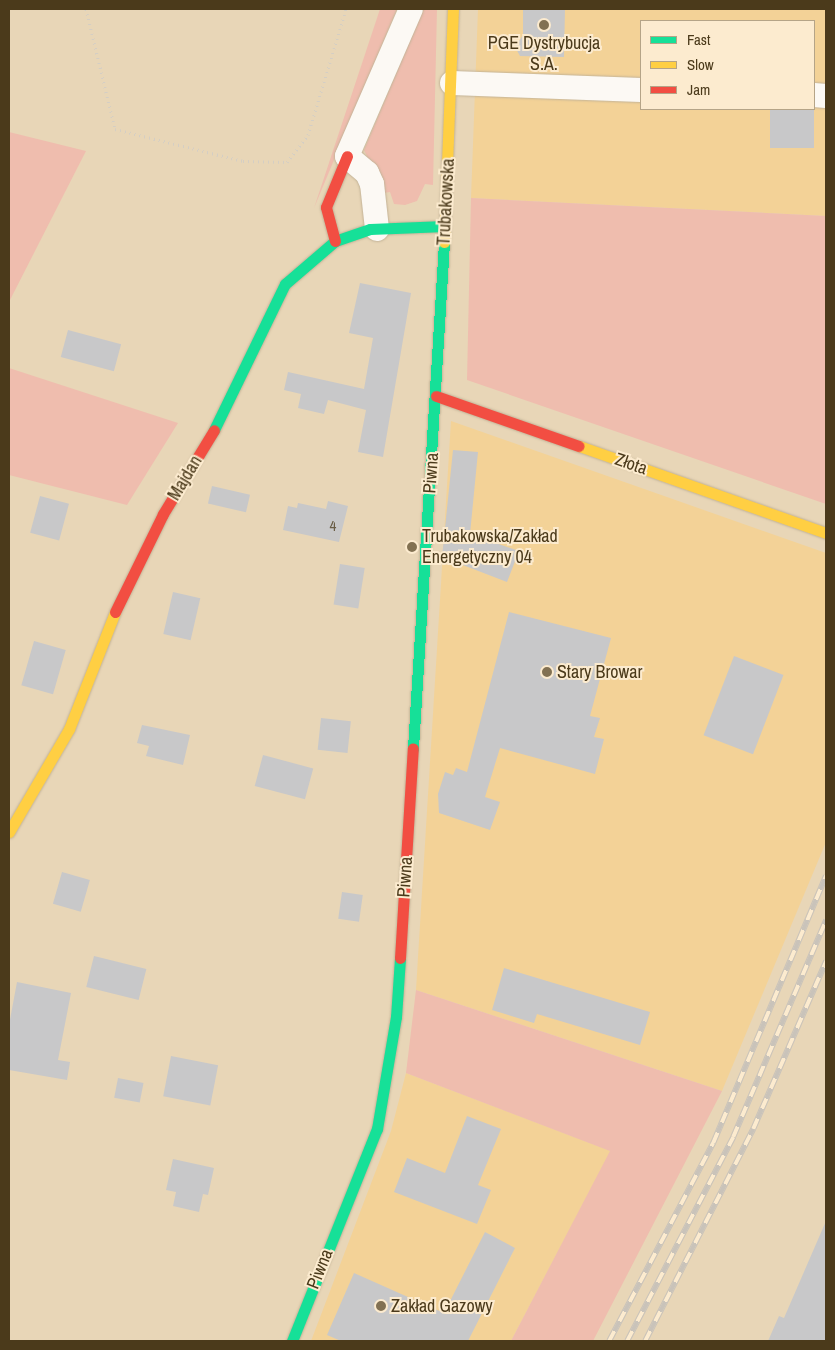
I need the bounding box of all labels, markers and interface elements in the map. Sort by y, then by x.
marker: PGE Dystrybucja S.A. [538,19,550,31]
legend [640,20,815,110]
text: Fast [687,29,710,50]
place label: PGE Dystrybucja S.A. [488,33,600,76]
text: Slow [687,54,714,75]
text: Jam [687,79,710,100]
street label: Trubakowska [433,158,459,246]
street label: Złota [612,448,650,480]
street label: Majdan [163,452,207,504]
street label: Piwna [419,452,443,494]
house number: 4 [330,517,336,535]
place label: Trubakowska/Zakład Energetyczny 04 [422,526,558,568]
marker: Trubakowska/Zakład Energetyczny 04 [406,541,418,553]
place label: Stary Browar [557,661,642,683]
marker: Stary Browar [541,666,553,678]
street label: Piwna [393,856,417,898]
street label: Piwna [302,1246,338,1292]
place label: Zakład Gazowy [391,1295,493,1317]
marker: Zakład Gazowy [375,1300,387,1312]

